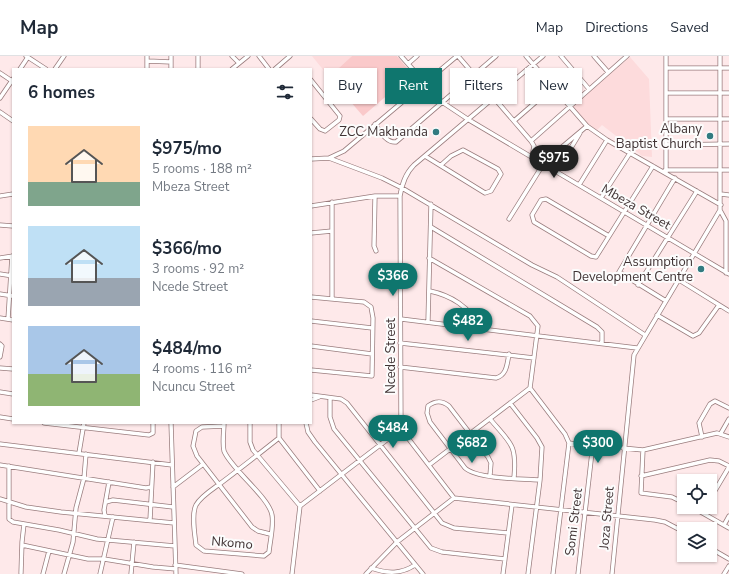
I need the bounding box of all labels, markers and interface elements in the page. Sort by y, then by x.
text: Map [20,15,58,41]
text: Map [536,18,563,37]
text: Directions [585,18,648,37]
text: Saved [670,18,709,37]
chip: Buy [324,68,377,104]
chip: Rent [385,68,442,104]
chip: Filters [450,68,517,104]
chip: New [525,68,582,104]
text: 6 homes [28,81,95,104]
icon: filters [274,81,296,103]
place label: Albany Baptist Church [616,120,702,153]
place label: ZCC Makhanda [339,123,428,141]
marker: ZCC Makhanda [431,127,441,137]
marker: Albany Baptist Church [705,131,715,141]
text: $975/mo [152,137,222,160]
icon: home [60,142,108,190]
pin: $975 [530,145,578,179]
text: $975 [538,149,570,167]
text: 5 rooms · 188 m² [152,160,252,178]
text: Mbeza Street [152,178,229,196]
street label: Mbeza Street [598,180,674,234]
text: $366/mo [152,237,222,260]
icon: home [60,242,108,290]
place label: Assumption Development Centre [572,253,693,286]
text: 3 rooms · 92 m² [152,260,244,278]
pin: $366 [369,263,417,297]
marker: Assumption Development Centre [696,264,706,274]
text: $366 [377,267,409,285]
text: Ncede Street [152,278,228,296]
pin: $482 [444,308,492,342]
text: $482 [452,312,484,330]
street label: Ncede Street [382,318,400,394]
text: $484/mo [152,337,222,360]
icon: home [60,342,108,390]
text: 4 rooms · 116 m² [152,360,252,378]
text: Ncuncu Street [152,378,234,396]
pin: $484 [369,415,417,449]
text: $484 [377,419,409,437]
pin: $682 [448,430,496,464]
pin: $300 [574,430,622,464]
text: $682 [456,434,488,452]
text: $300 [582,434,614,452]
map controls [677,474,717,562]
button: locate [677,474,717,514]
street label: Joza Street [595,485,619,551]
street label: Somi Street [561,487,587,557]
button: layers [677,522,717,562]
street label: Nkomo [211,532,253,554]

